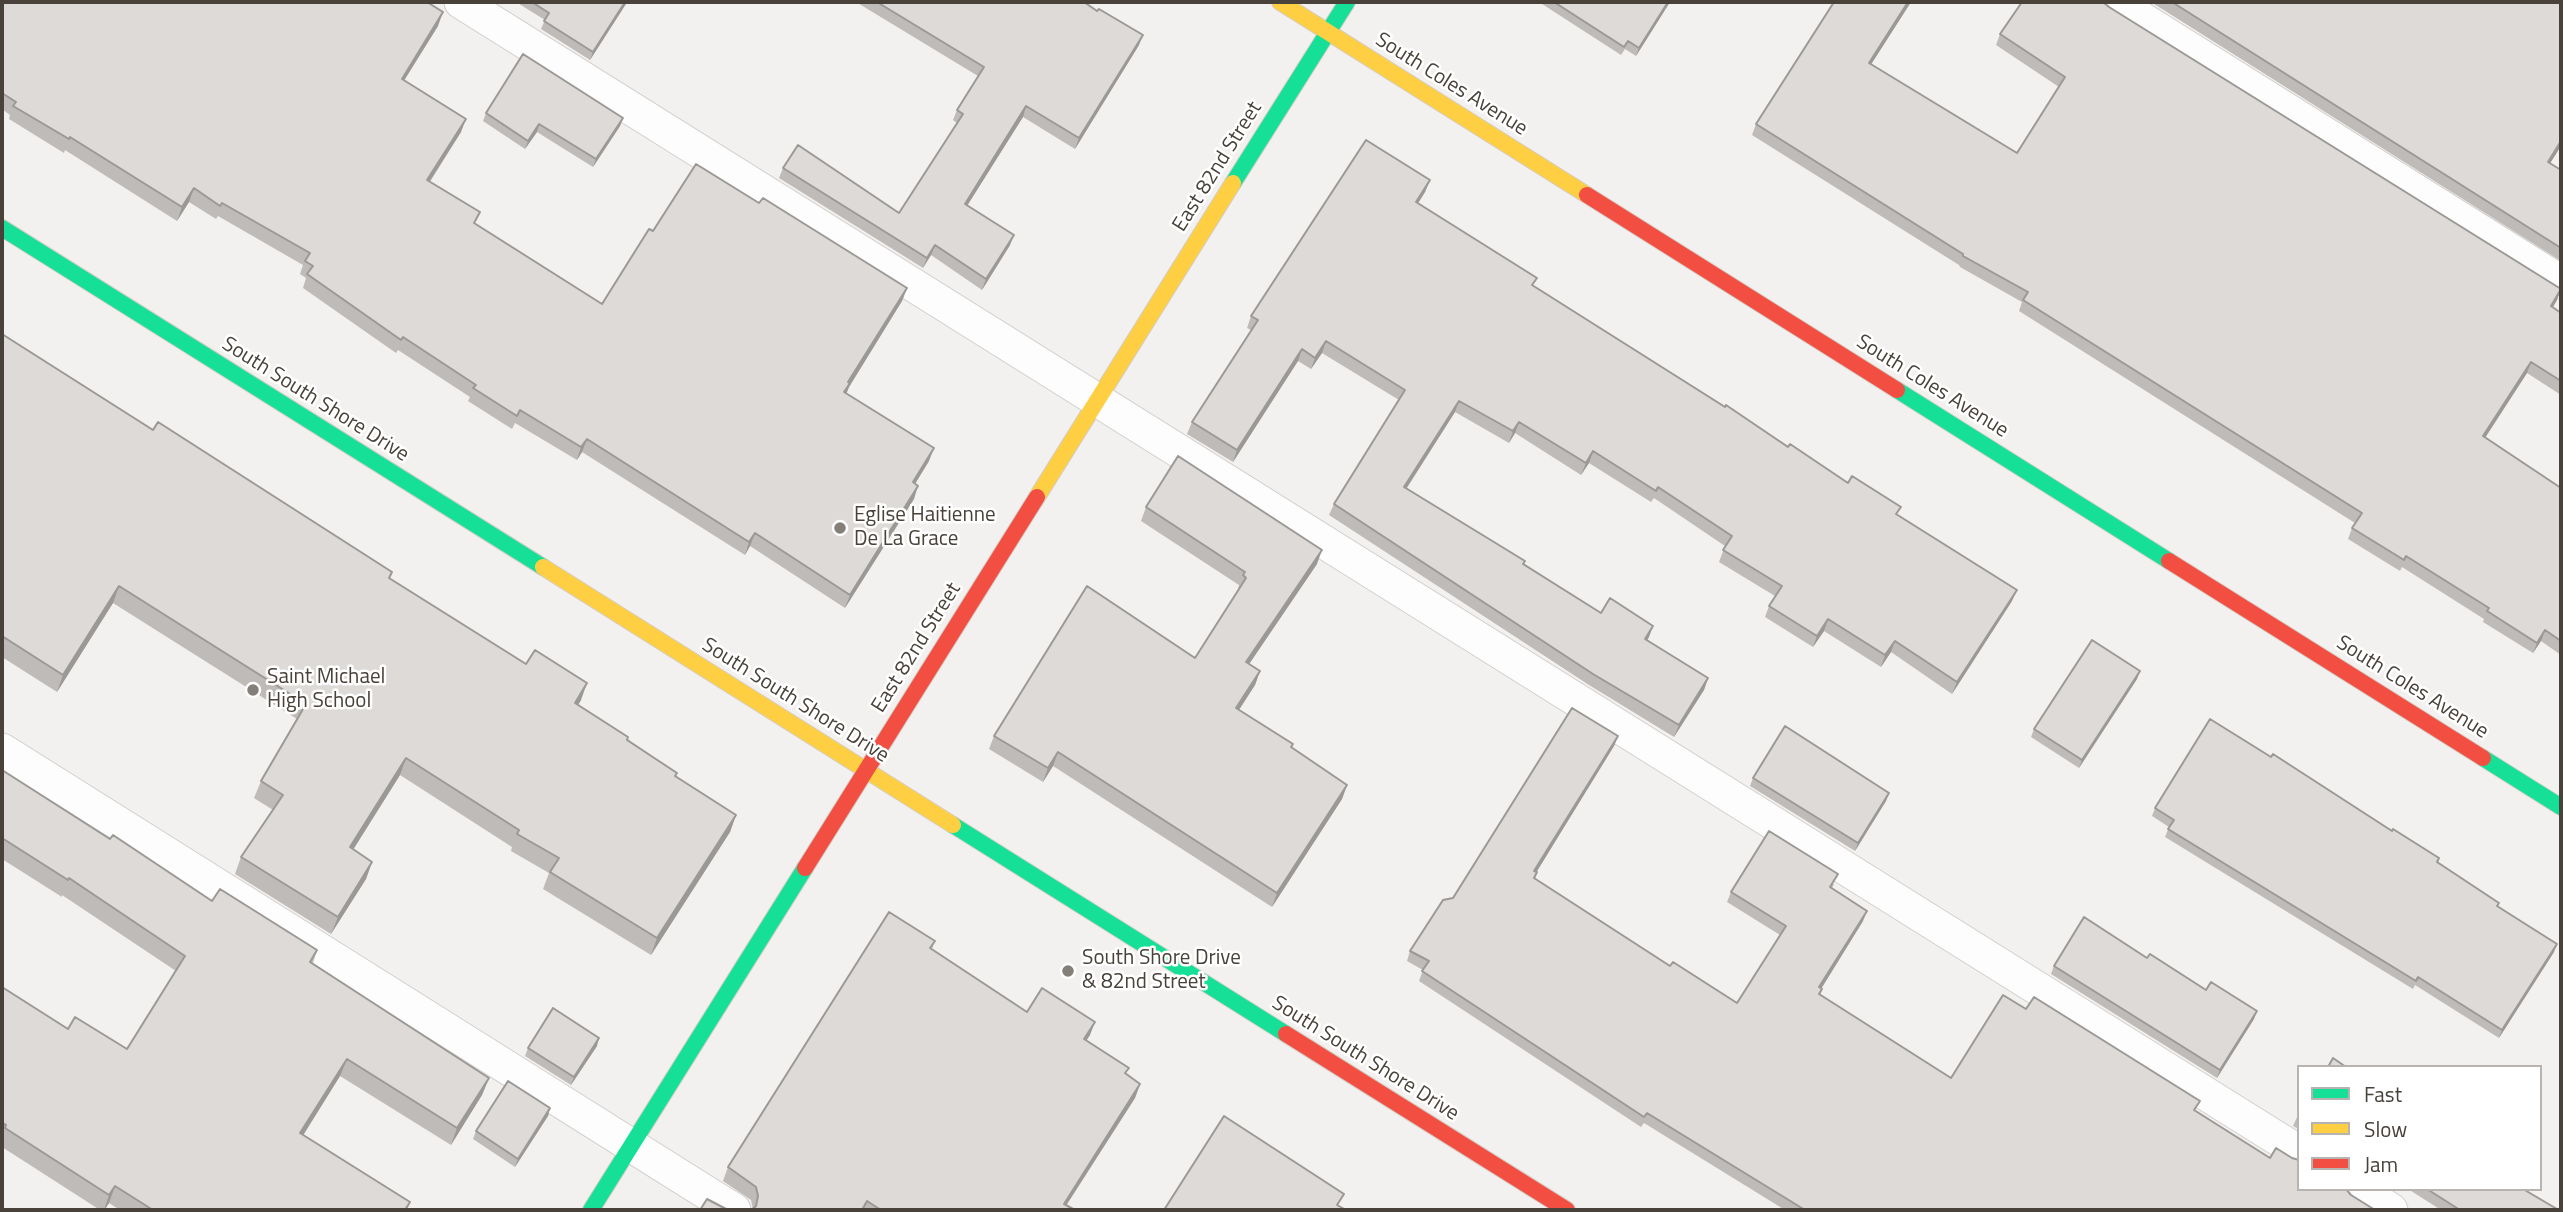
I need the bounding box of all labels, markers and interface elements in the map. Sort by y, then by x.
street label: South Coles Avenue [1370,28,1532,142]
street label: East 82nd Street [1168,97,1268,237]
street label: South Coles Avenue [1851,330,2013,444]
street label: South South Shore Drive [217,332,413,468]
place label: Eglise Haitienne De La Grace [854,503,996,553]
marker: Eglise Haitienne De La Grace [832,520,848,536]
street label: East 82nd Street [867,578,967,718]
street label: South Coles Avenue [2331,631,2493,745]
street label: South South Shore Drive [697,633,893,769]
place label: Saint Michael High School [267,665,385,715]
marker: Saint Michael High School [245,682,261,698]
place label: South Shore Drive & 82nd Street [1082,946,1241,996]
marker: South Shore Drive & 82nd Street [1060,963,1076,979]
street label: South South Shore Drive [1267,991,1463,1127]
legend [2297,1065,2542,1191]
text: Fast [2364,1078,2402,1110]
text: Slow [2364,1113,2407,1145]
text: Jam [2364,1148,2398,1180]

